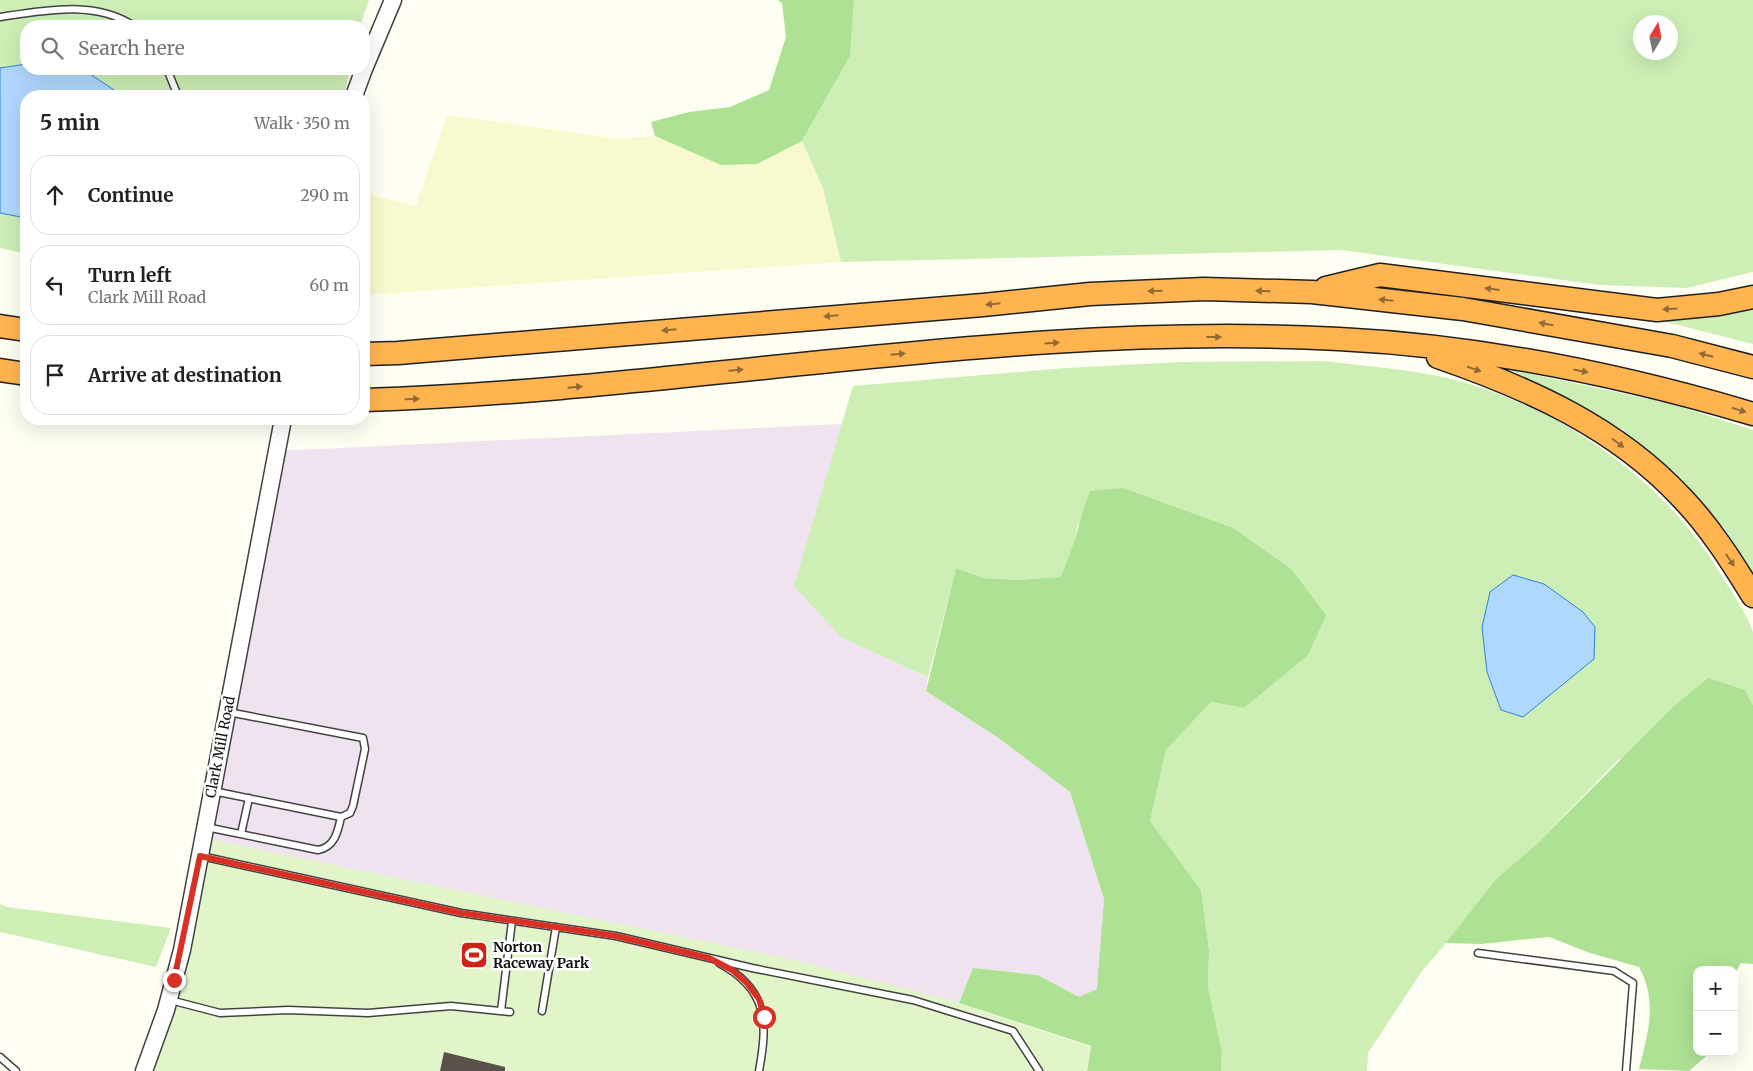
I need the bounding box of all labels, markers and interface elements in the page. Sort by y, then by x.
north arrow [1633,15,1678,60]
search box [20,20,370,75]
icon: search [38,34,66,62]
text: Search here [78,36,185,60]
text: 5 min [40,109,100,136]
text: Walk · 350 m [254,113,350,133]
icon: ahead [41,181,69,209]
text: Continue [88,183,174,207]
text: 290 m [300,185,349,205]
text: Turn left [88,263,172,287]
icon: left [41,271,69,299]
text: 60 m [309,275,349,295]
one-way arrow [1483,285,1499,293]
text: Clark Mill Road [88,287,206,307]
one-way arrow [1255,287,1271,295]
one-way arrow [1147,288,1163,296]
one-way arrow [1377,296,1393,304]
one-way arrow [985,300,1001,308]
one-way arrow [1662,305,1678,313]
one-way arrow [823,312,839,320]
one-way arrow [1538,319,1554,327]
one-way arrow [661,326,677,334]
one-way arrow [1207,333,1223,341]
one-way arrow [1044,338,1060,346]
one-way arrow [890,350,906,358]
one-way arrow [1698,351,1713,359]
icon: arrive [41,361,69,389]
text: Arrive at destination [88,363,282,387]
one-way arrow [728,366,744,374]
one-way arrow [1467,366,1482,374]
one-way arrow [1573,368,1589,376]
one-way arrow [567,383,583,391]
one-way arrow [405,394,421,402]
one-way arrow [1731,406,1746,414]
one-way arrow [1611,438,1624,449]
one-way arrow [1725,553,1735,567]
street label: Clark Mill Road [201,694,239,800]
place label: Norton Raceway Park [493,938,590,972]
sports icon: Norton Raceway Park [459,940,489,970]
map controls [1693,966,1738,1056]
button: + [1693,966,1738,1011]
route end [163,969,186,992]
route start [753,1006,776,1029]
button: − [1693,1011,1738,1056]

